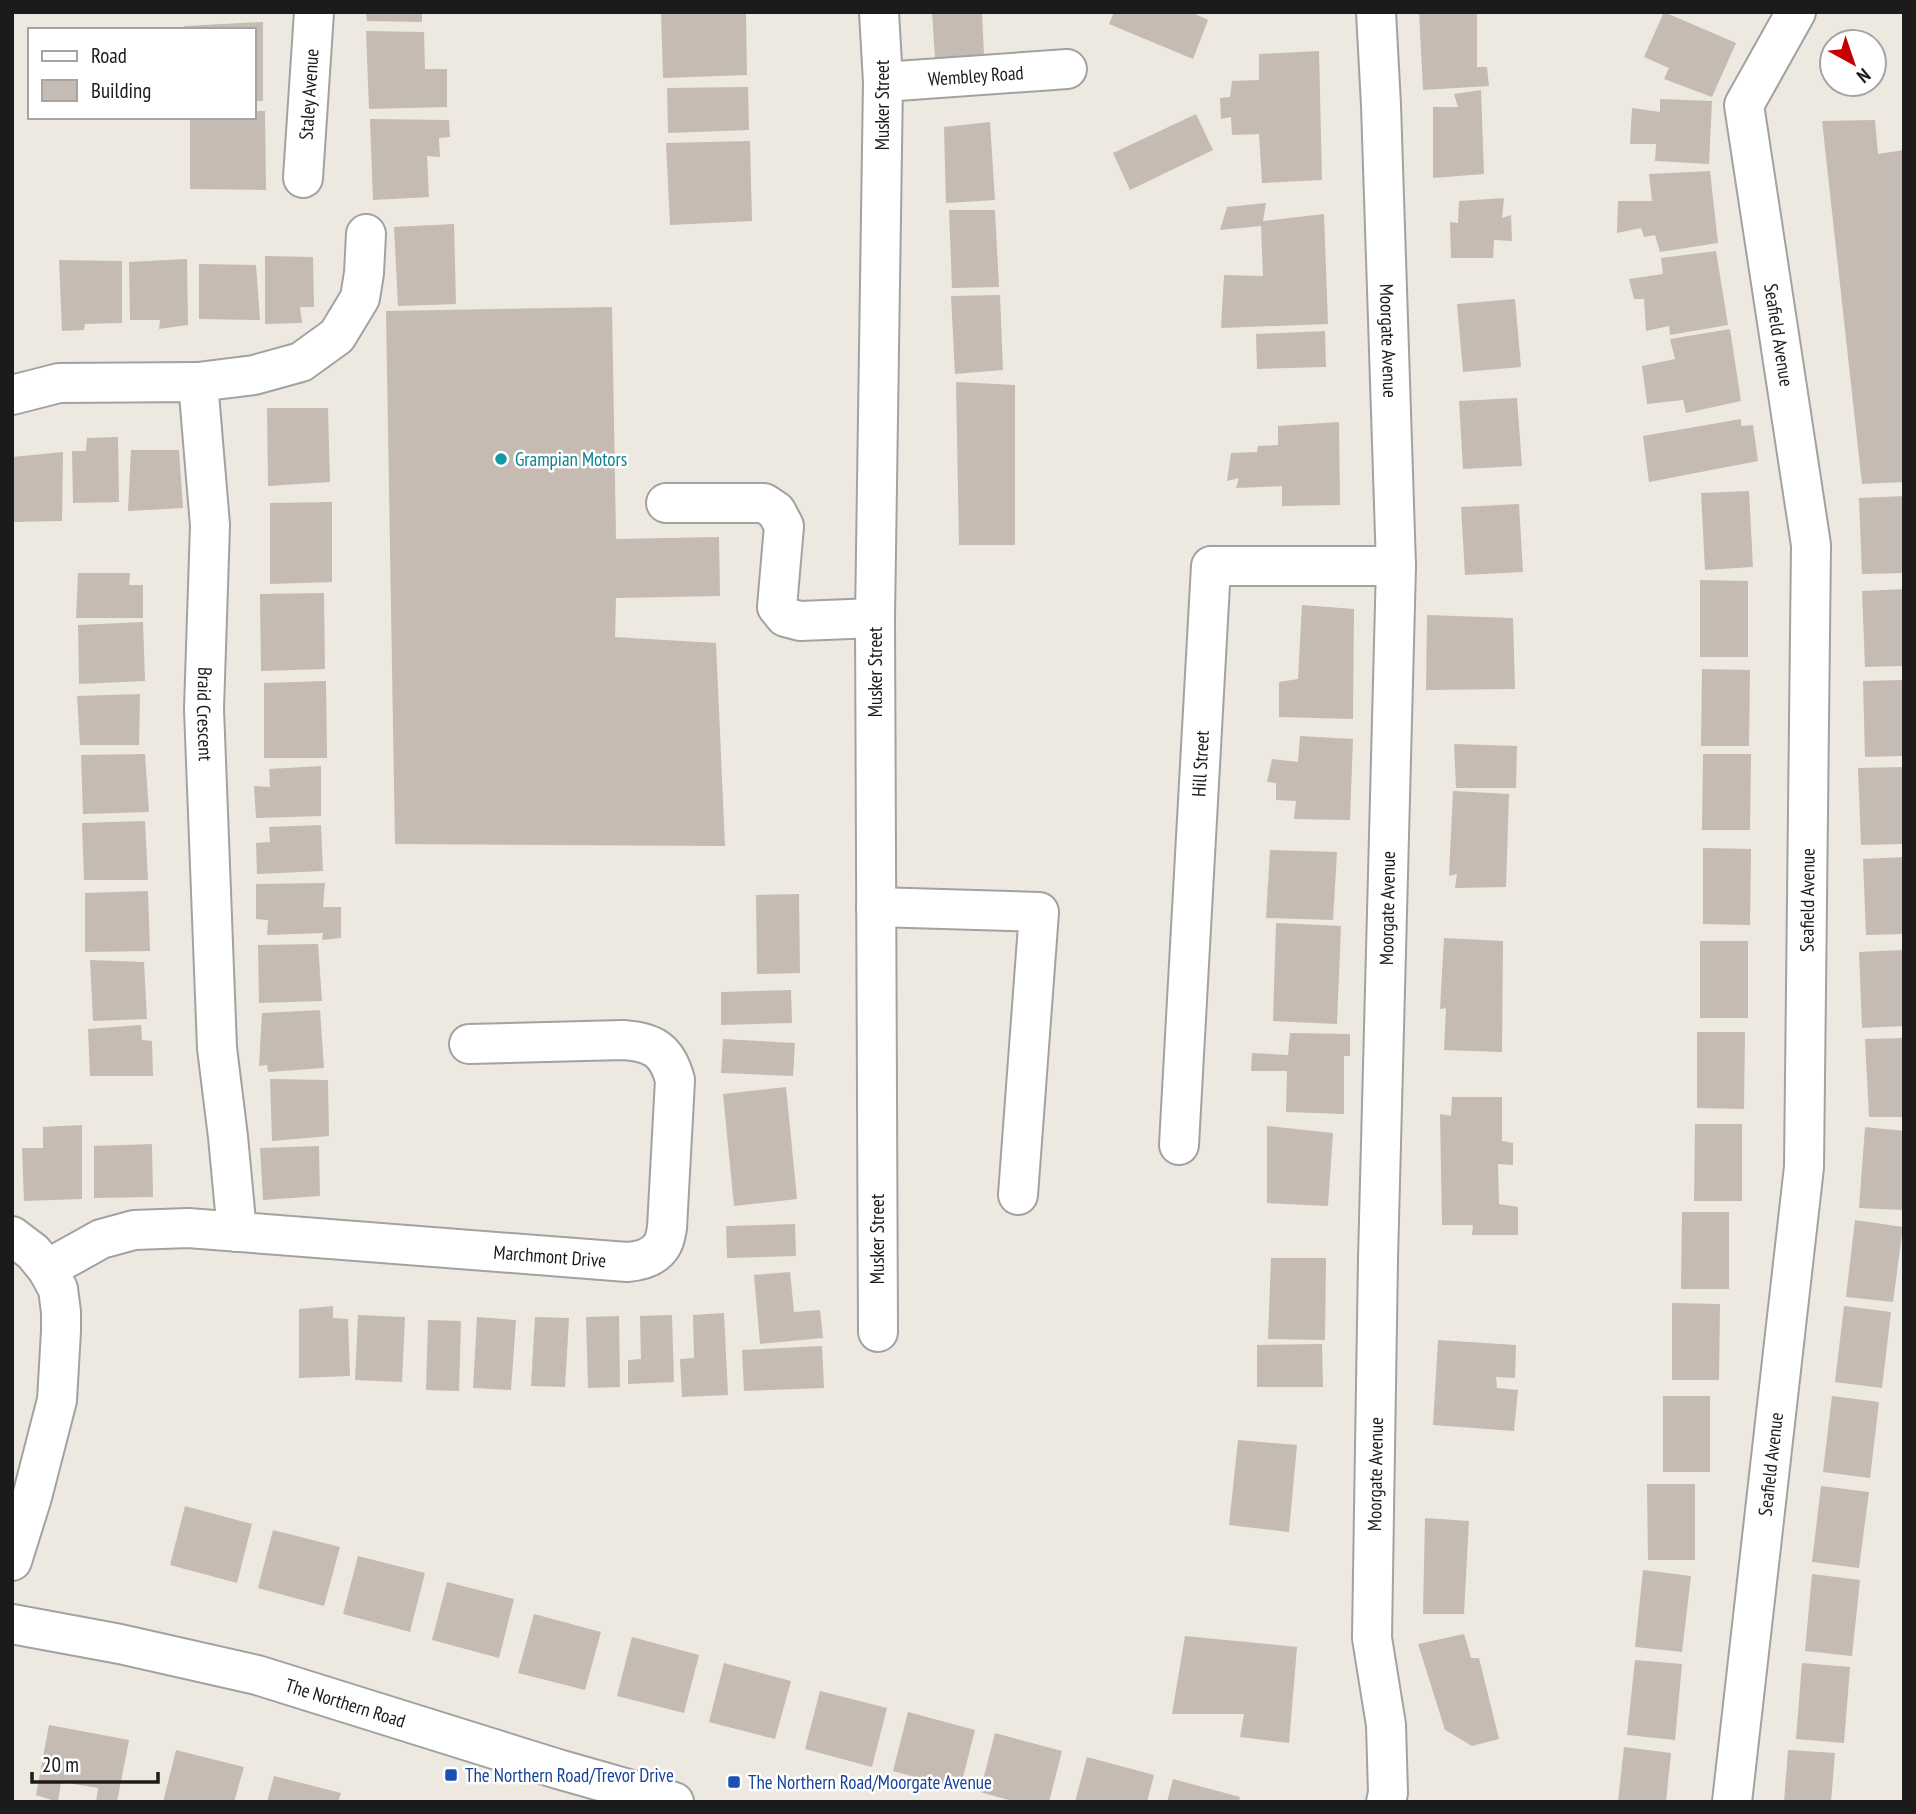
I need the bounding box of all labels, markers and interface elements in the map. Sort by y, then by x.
legend [28,28,256,119]
north arrow [1818,28,1888,98]
text: Road [91,42,127,69]
street label: Staley Avenue [294,48,324,140]
street label: Musker Street [870,59,894,150]
street label: Wembley Road [927,60,1024,91]
text: N [1852,64,1876,89]
text: Building [91,77,151,104]
street label: Seafield Avenue [1759,282,1799,388]
street label: Moorgate Avenue [1375,283,1403,398]
place label: Grampian Motors [515,447,627,471]
marker: Grampian Motors [493,451,509,467]
street label: Musker Street [863,626,887,717]
street label: Braid Crescent [192,666,218,762]
street label: Hill Street [1186,729,1214,797]
street label: Seafield Avenue [1794,848,1820,952]
street label: Moorgate Avenue [1374,851,1400,965]
street label: Musker Street [865,1193,889,1284]
street label: Marchmont Drive [493,1240,607,1272]
street label: Seafield Avenue [1753,1411,1788,1517]
street label: Moorgate Avenue [1362,1417,1388,1531]
street label: The Northern Road [283,1673,408,1733]
scale bar [32,1741,158,1785]
text: 20 m [42,1751,79,1778]
place label: The Northern Road/Trevor Drive [465,1763,674,1787]
marker: The Northern Road/Trevor Drive [443,1767,459,1783]
place label: The Northern Road/Moorgate Avenue [748,1770,992,1794]
marker: The Northern Road/Moorgate Avenue [726,1774,742,1790]

